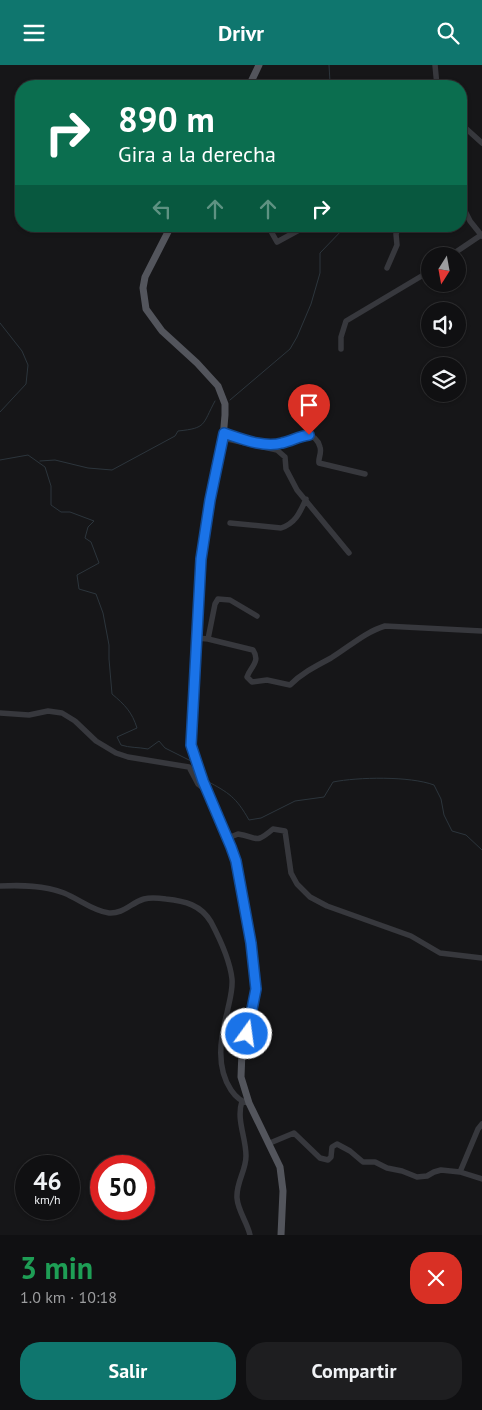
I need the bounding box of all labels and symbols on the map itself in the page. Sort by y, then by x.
north arrow [421,247,466,293]
pin [288,384,330,435]
position arrow [220,1007,272,1059]
speed limit sign: 50 [90,1155,155,1220]

